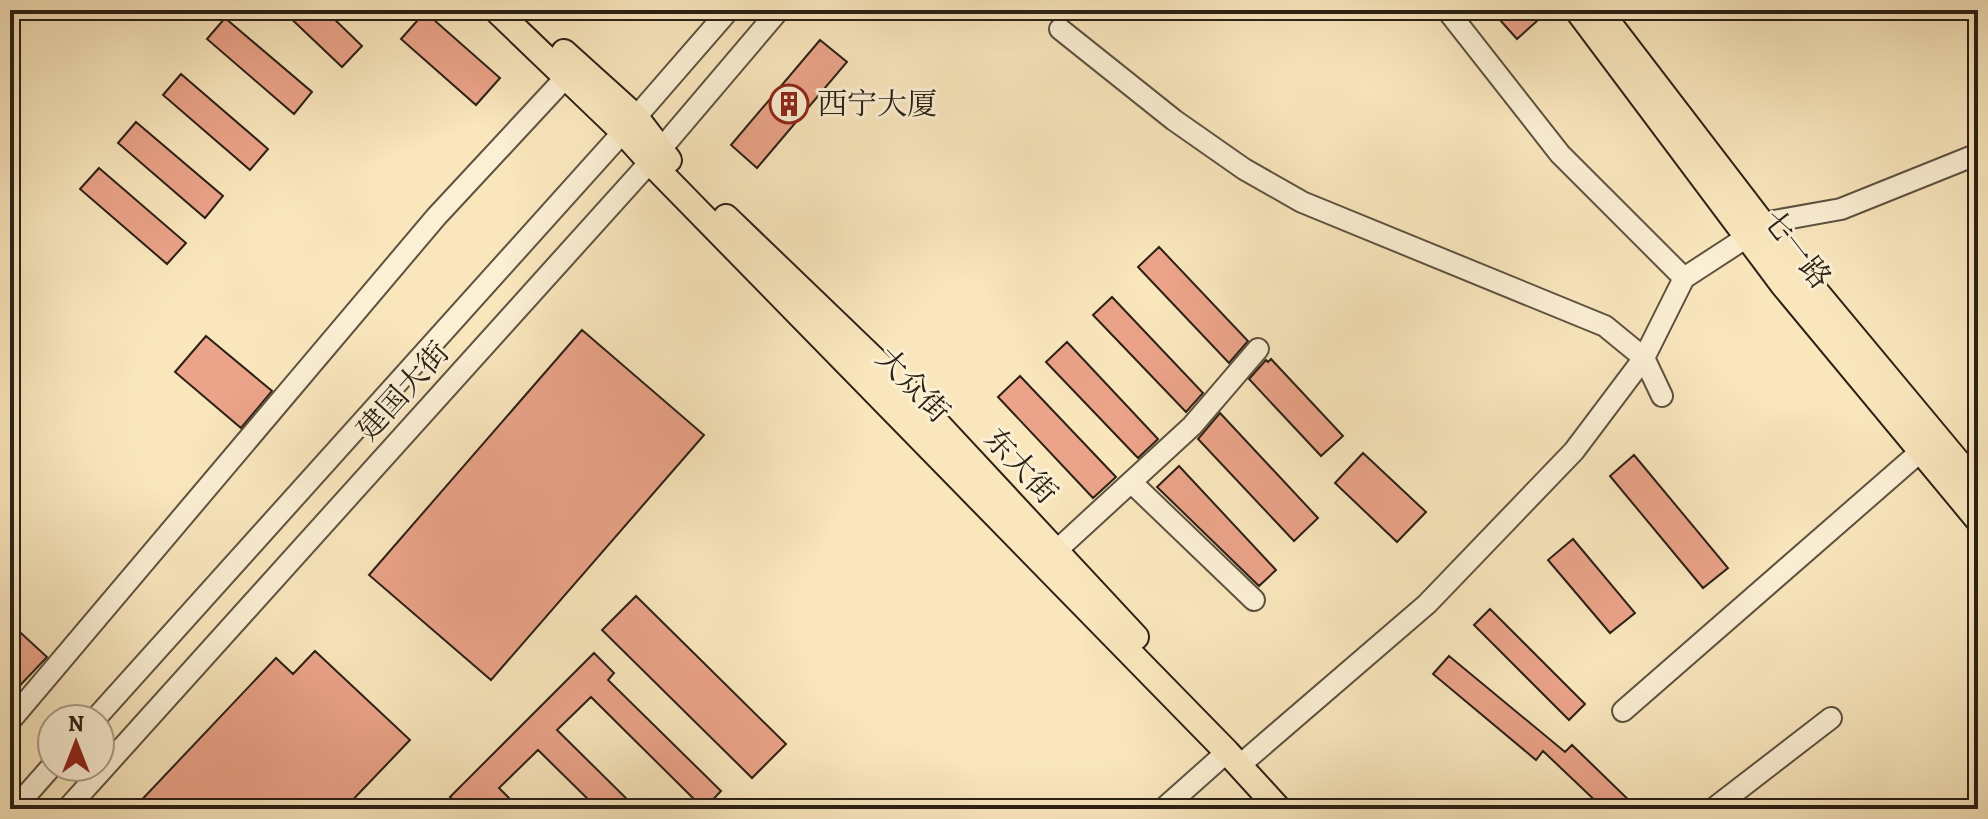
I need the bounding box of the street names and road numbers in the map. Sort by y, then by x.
street label: 七一路 [1754,201,1840,297]
street label: 建国大街 [348,333,458,449]
street label: 大众街 [867,339,959,431]
street label: 东大街 [976,419,1066,513]

